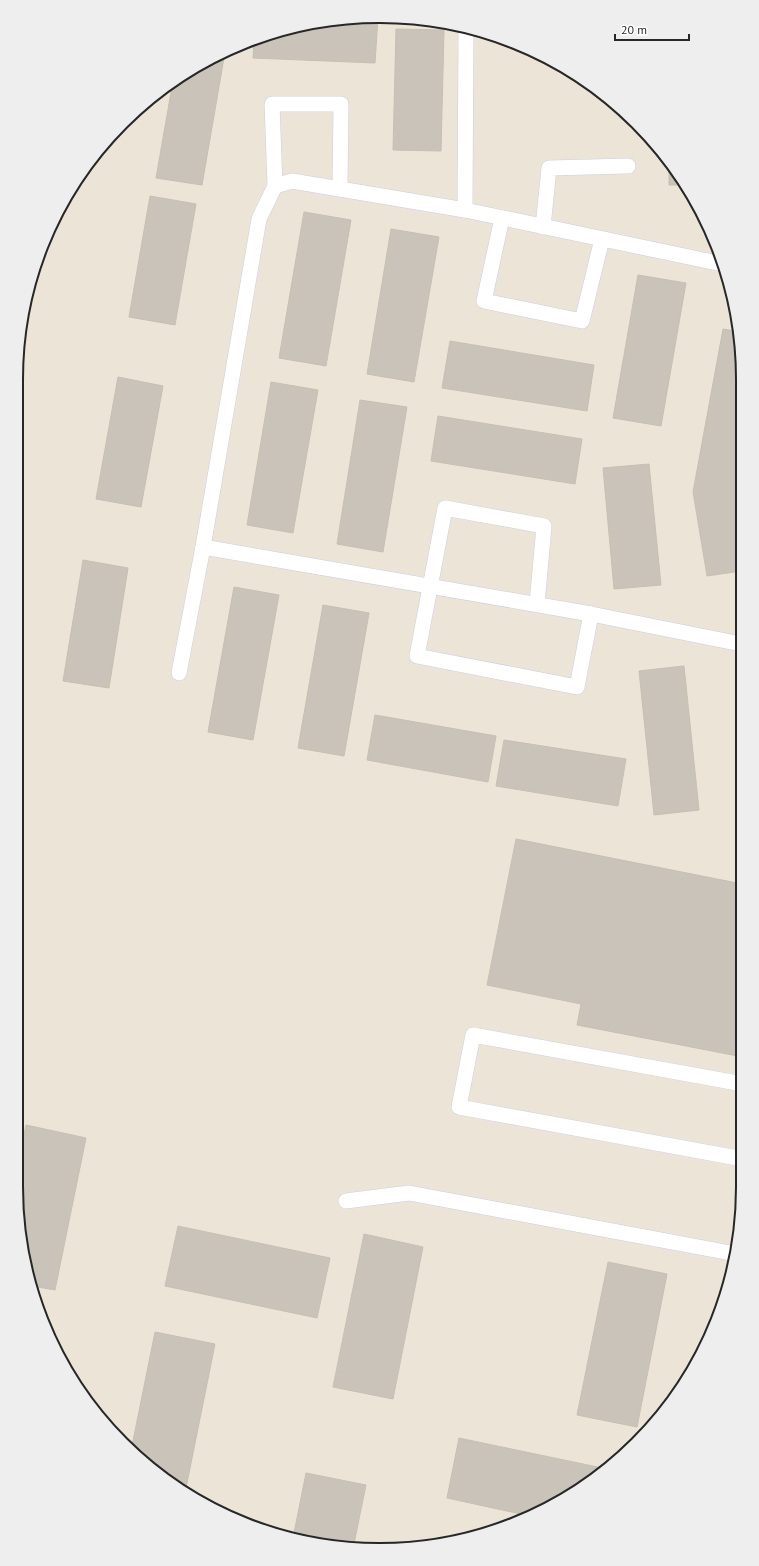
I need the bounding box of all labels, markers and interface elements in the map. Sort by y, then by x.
scale bar [615,16,689,42]
text: 20 m [621,22,647,37]

